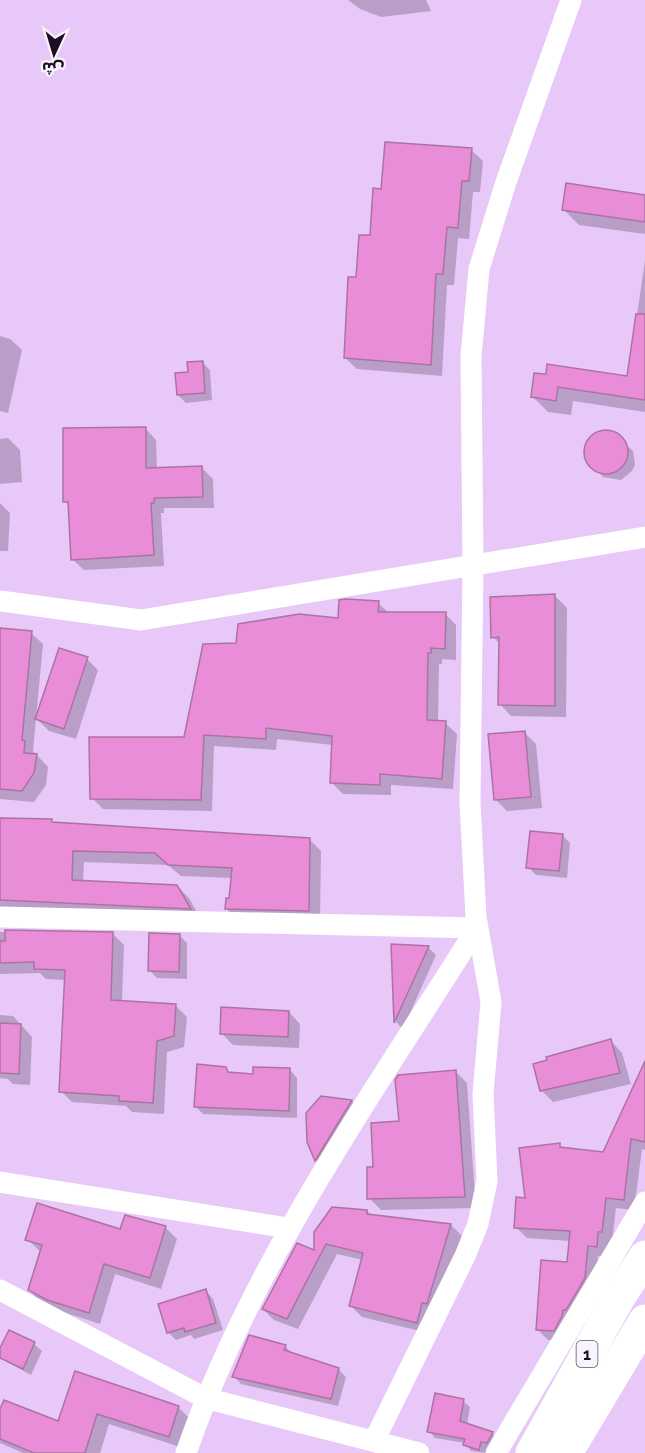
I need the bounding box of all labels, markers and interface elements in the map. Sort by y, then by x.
north arrow [24,24,84,84]
text: ش [41,58,65,79]
road number: 1 [576,1341,598,1367]

